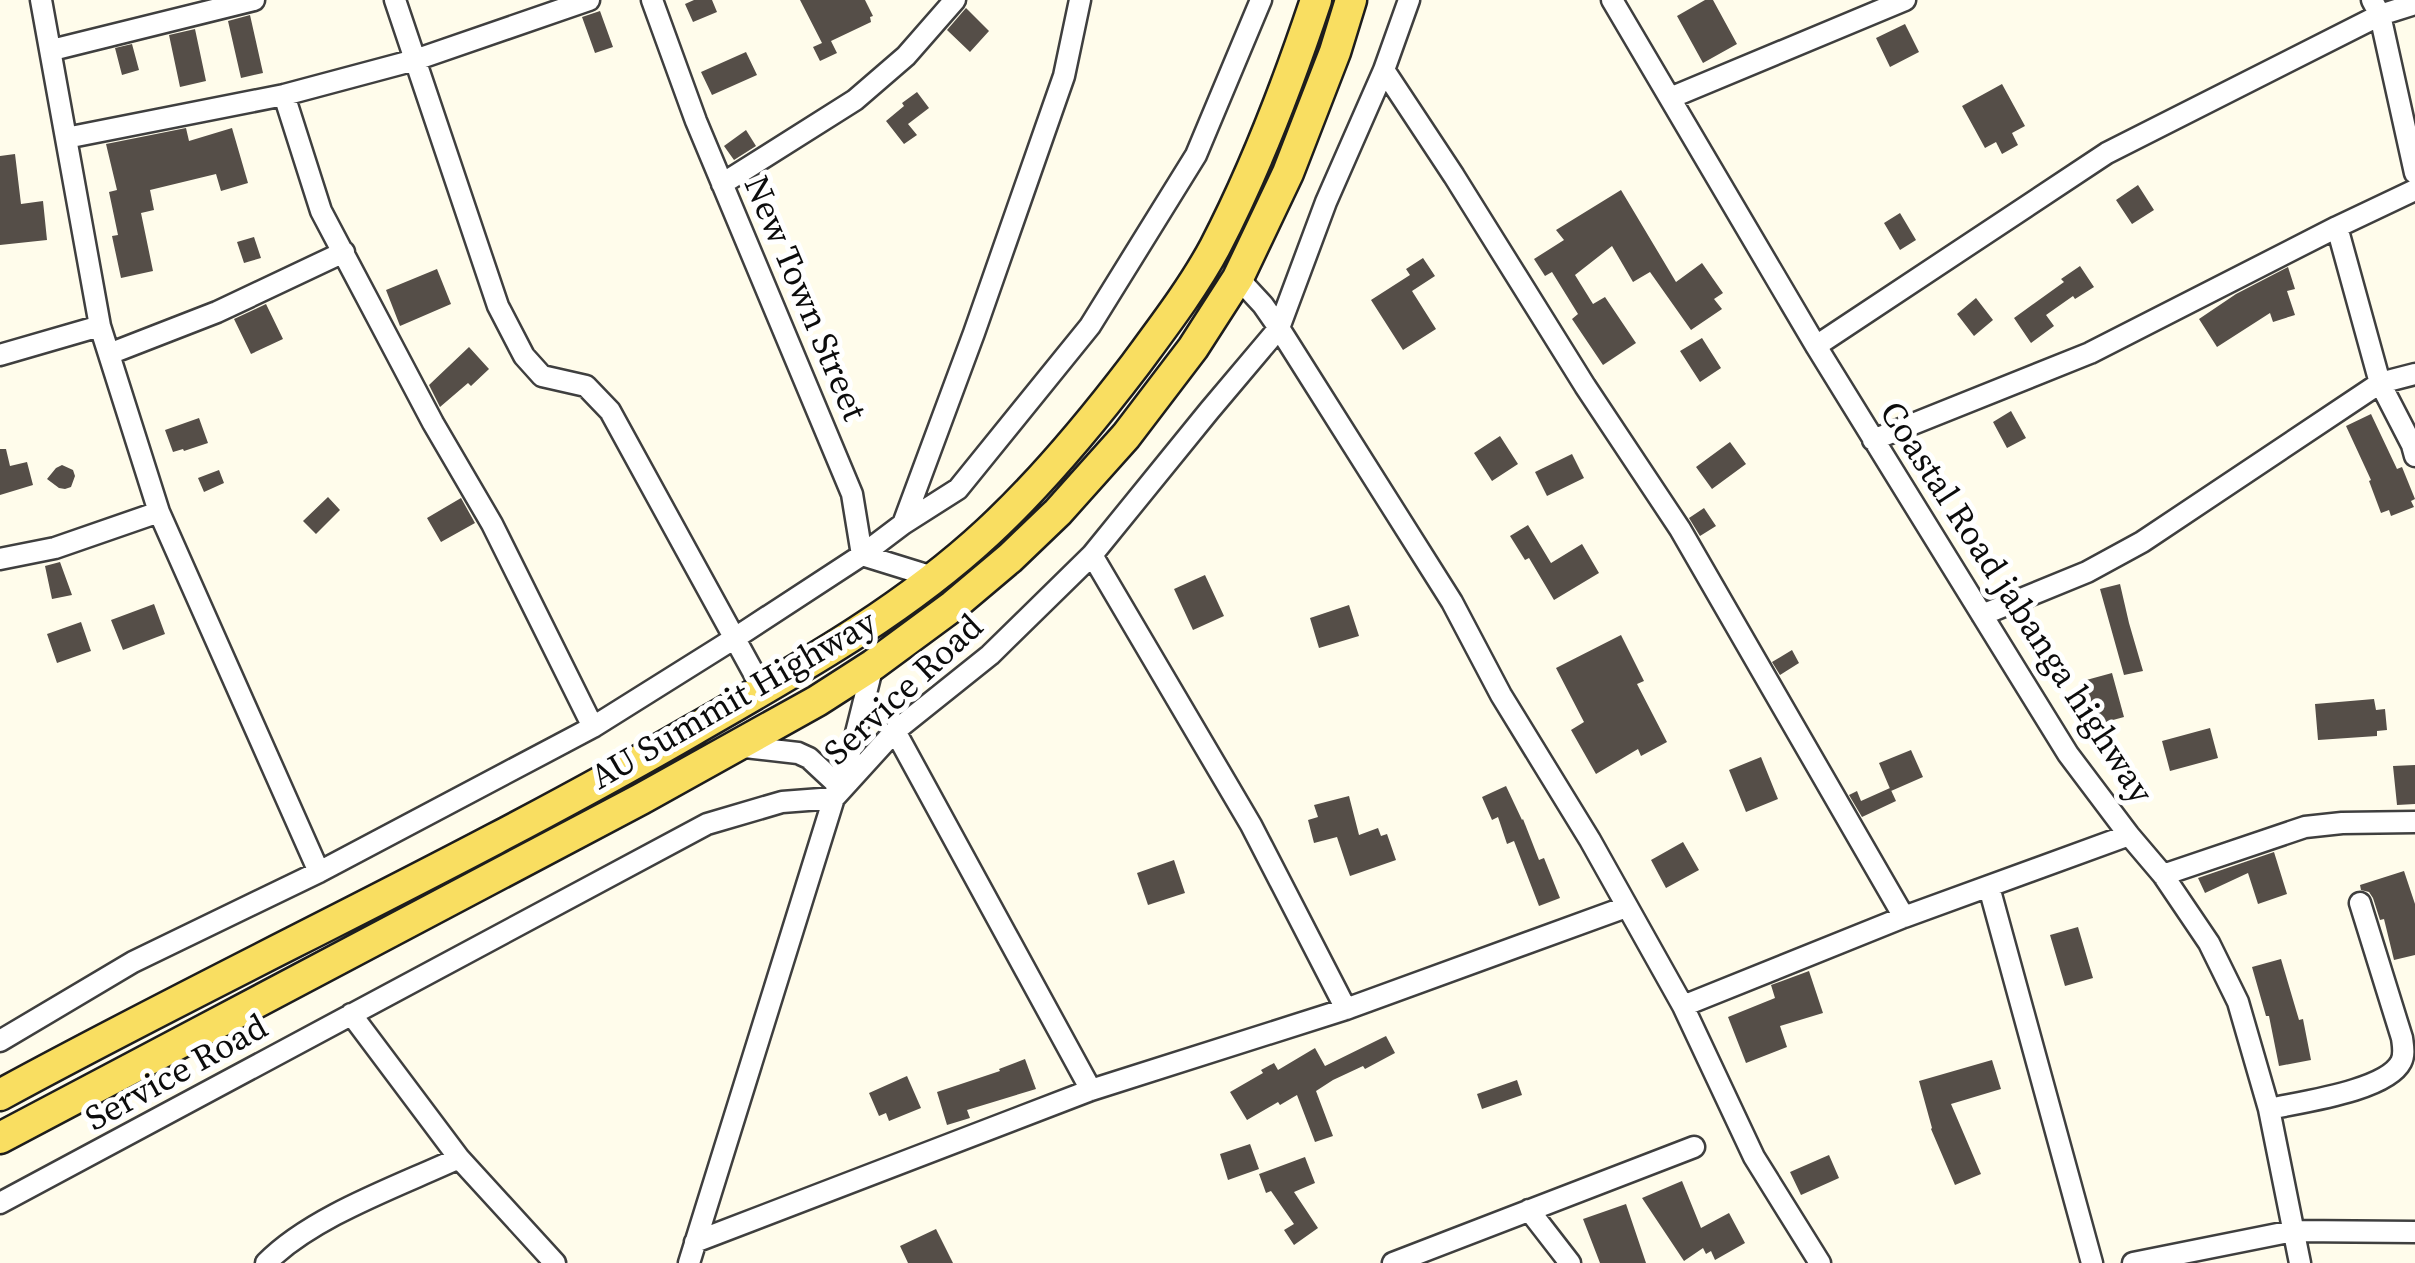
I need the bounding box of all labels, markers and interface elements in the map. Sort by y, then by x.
street label: New Town Street [733,168,879,428]
street label: Coastal Road jabanga highway [1869,392,2165,812]
street label: AU Summit Highway [581,597,885,800]
street label: Service Road [813,603,993,775]
street label: Service Road [76,1002,276,1142]

